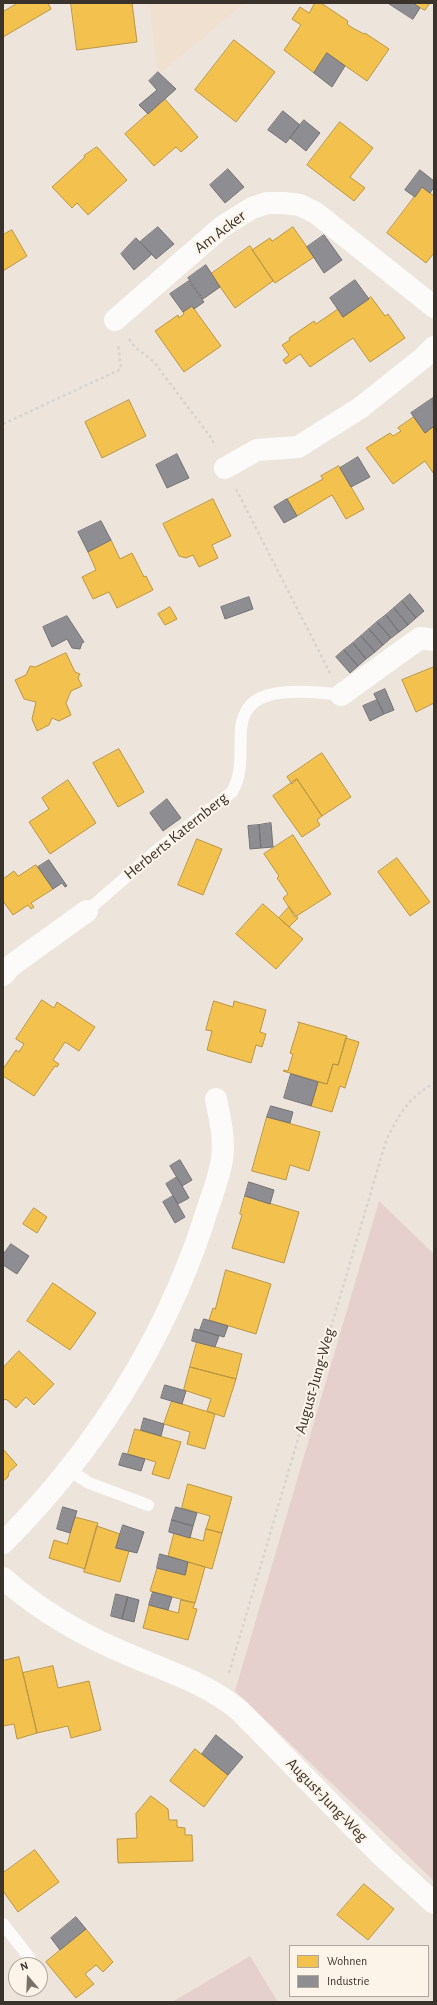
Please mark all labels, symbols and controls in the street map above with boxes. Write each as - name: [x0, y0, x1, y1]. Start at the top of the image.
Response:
- street label: Am Acker: [191, 207, 249, 257]
- street label: Herberts Katernberg: [120, 788, 232, 884]
- street label: August-Jung-Weg: [291, 1326, 339, 1436]
- street label: August-Jung-Weg: [282, 1754, 372, 1846]
- legend: [289, 1945, 429, 1997]
- text: Wohnen: [327, 1955, 367, 1967]
- north arrow: [8, 1957, 48, 1997]
- text: N: [19, 1960, 30, 1973]
- text: Industrie: [327, 1975, 369, 1987]

